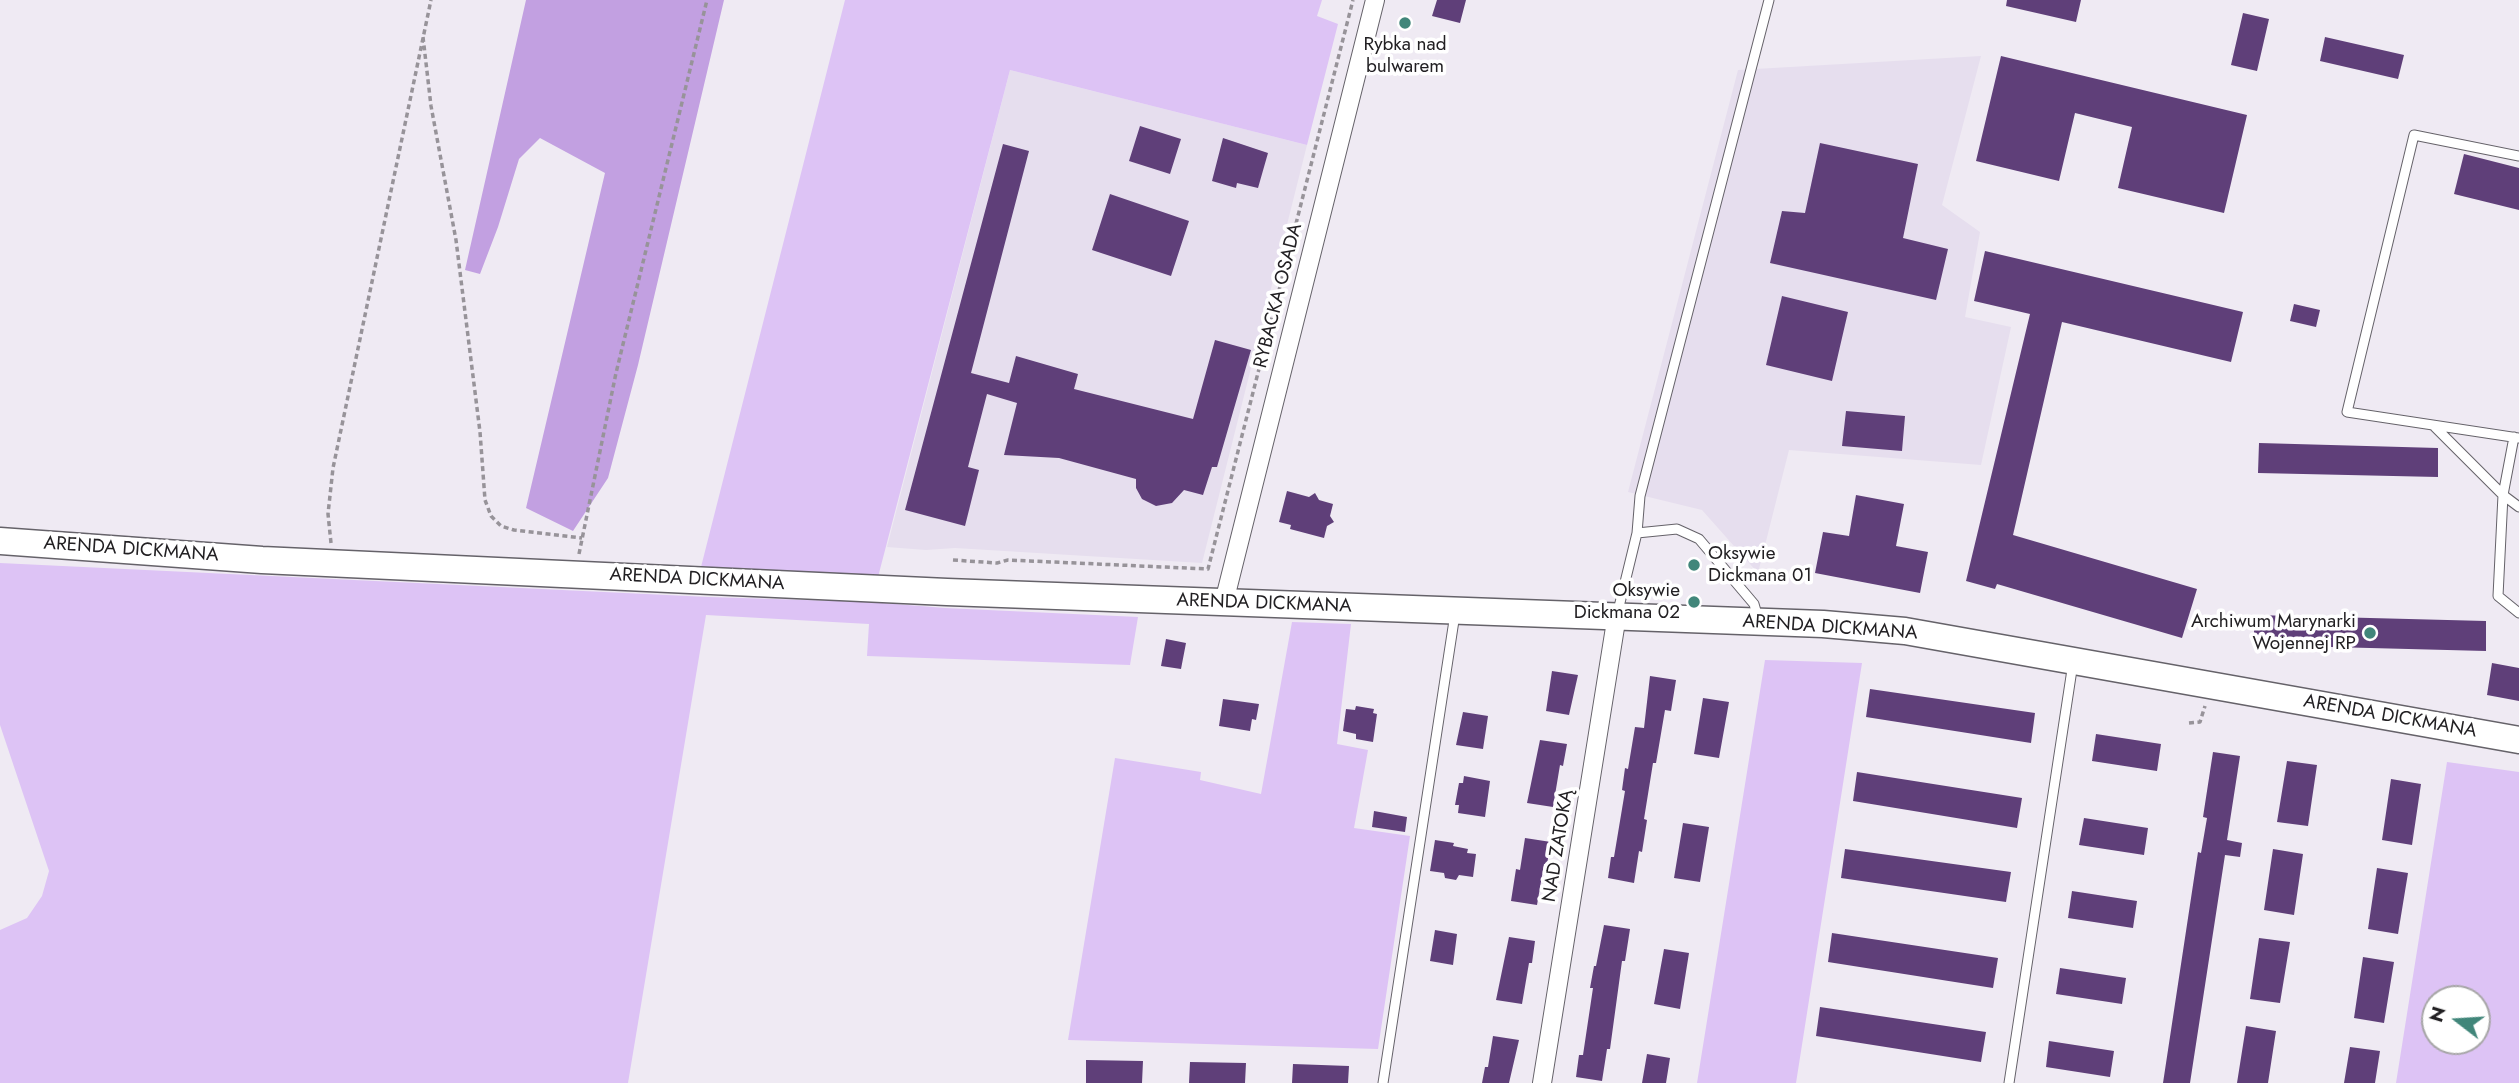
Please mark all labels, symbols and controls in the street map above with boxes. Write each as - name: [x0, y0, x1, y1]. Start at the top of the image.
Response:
- marker: Rybka nad bulwarem: [1397, 15, 1413, 31]
- place label: Rybka nad bulwarem: [1364, 34, 1446, 78]
- street label: RYBACKA OSADA: [1250, 221, 1308, 371]
- street label: ARENDA DICKMANA: [43, 533, 219, 567]
- place label: Oksywie Dickmana 01: [1708, 543, 1812, 587]
- marker: Oksywie Dickmana 01: [1686, 557, 1702, 573]
- street label: ARENDA DICKMANA: [609, 564, 785, 596]
- place label: Oksywie Dickmana 02: [1574, 580, 1680, 624]
- street label: ARENDA DICKMANA: [1176, 590, 1352, 618]
- marker: Oksywie Dickmana 02: [1686, 594, 1702, 610]
- street label: ARENDA DICKMANA: [1742, 611, 1918, 645]
- place label: Archiwum Marynarki Wojennej RP: [2191, 611, 2356, 655]
- marker: Archiwum Marynarki Wojennej RP: [2362, 625, 2378, 641]
- street label: ARENDA DICKMANA: [2302, 691, 2478, 743]
- street label: NAD ZATOKĄ: [1539, 788, 1579, 904]
- north arrow: [2421, 985, 2491, 1055]
- text: N: [2422, 1003, 2452, 1025]

